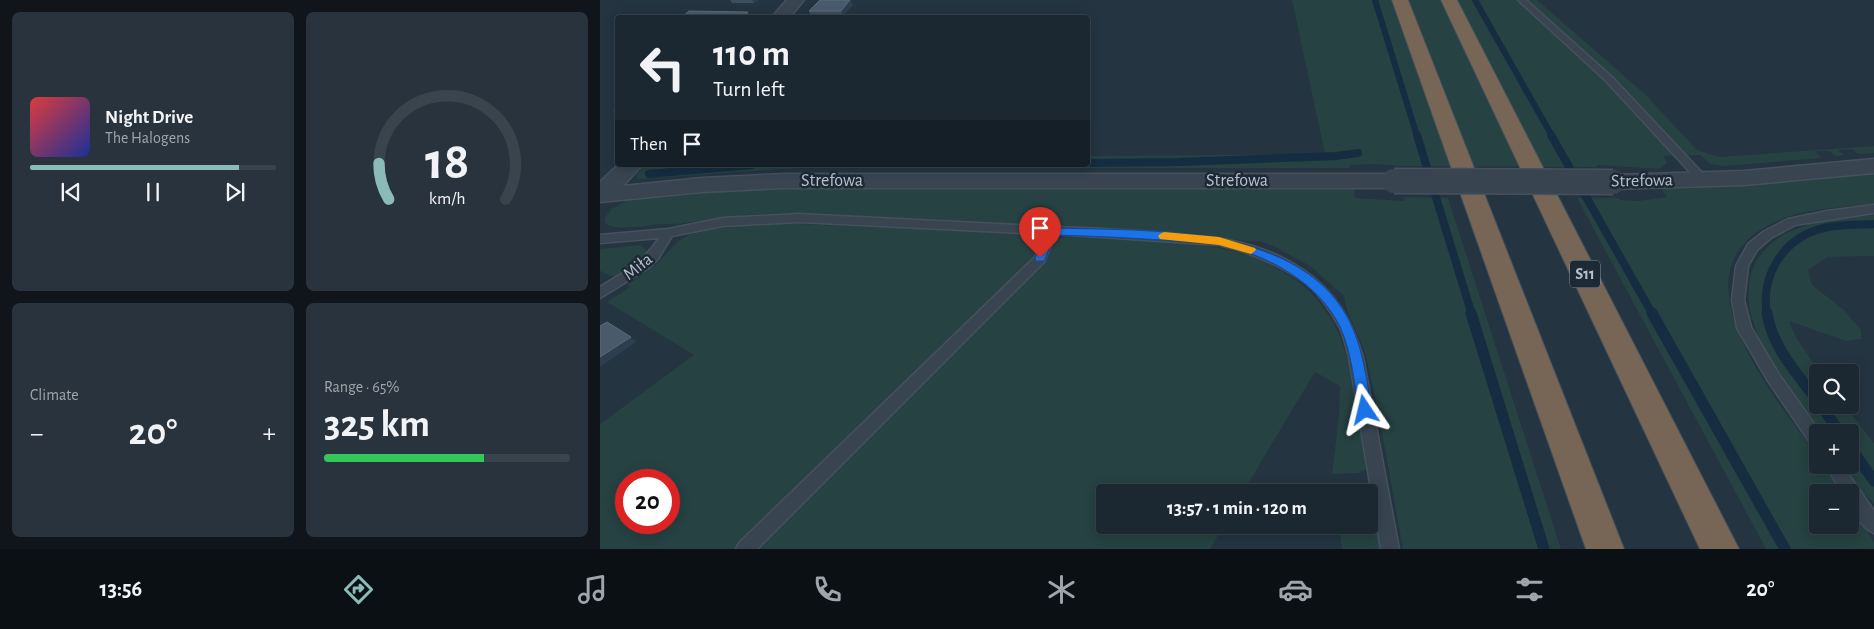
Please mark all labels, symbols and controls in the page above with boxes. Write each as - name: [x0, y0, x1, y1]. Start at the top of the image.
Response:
- icon: left: [630, 35, 695, 100]
- text: 110 m: [713, 37, 790, 72]
- text: Turn left: [713, 78, 785, 100]
- text: Night Drive: [105, 108, 193, 127]
- text: The Halogens: [105, 130, 190, 146]
- icon: arrive: [678, 130, 706, 158]
- text: Then: [630, 135, 668, 154]
- text: 18: [425, 136, 469, 188]
- street label: Strefowa: [1611, 171, 1673, 191]
- street label: Strefowa: [801, 172, 863, 190]
- street label: Strefowa: [1206, 172, 1268, 190]
- icon: previous: [57, 178, 85, 206]
- icon: pause: [139, 178, 167, 206]
- icon: next: [221, 178, 249, 206]
- text: km/h: [429, 190, 465, 208]
- pin: [1019, 207, 1061, 258]
- icon: arrive: [1026, 214, 1054, 242]
- street label: Miła: [620, 250, 656, 284]
- road number: S11: [1570, 260, 1600, 288]
- map controls: [1809, 364, 1859, 534]
- button: search: [1809, 364, 1859, 414]
- text: Range · 65%: [324, 379, 400, 395]
- position arrow: [1338, 383, 1390, 435]
- text: Climate: [30, 387, 79, 403]
- text: 325 km: [324, 406, 430, 444]
- text: 20°: [129, 414, 177, 452]
- text: −: [30, 420, 43, 448]
- text: +: [263, 420, 276, 448]
- button: +: [1809, 424, 1859, 474]
- speed limit sign: 20: [615, 469, 680, 534]
- button: −: [1809, 484, 1859, 534]
- text: 13:57 · 1 min · 120 m: [1167, 499, 1307, 518]
- icon: directions: [341, 572, 376, 607]
- icon: music: [575, 572, 610, 607]
- icon: phone: [810, 572, 845, 607]
- icon: climate: [1044, 572, 1079, 607]
- icon: car: [1278, 572, 1313, 607]
- icon: filters: [1512, 572, 1547, 607]
- text: 13:56: [100, 578, 142, 600]
- text: 20°: [1746, 578, 1774, 600]

